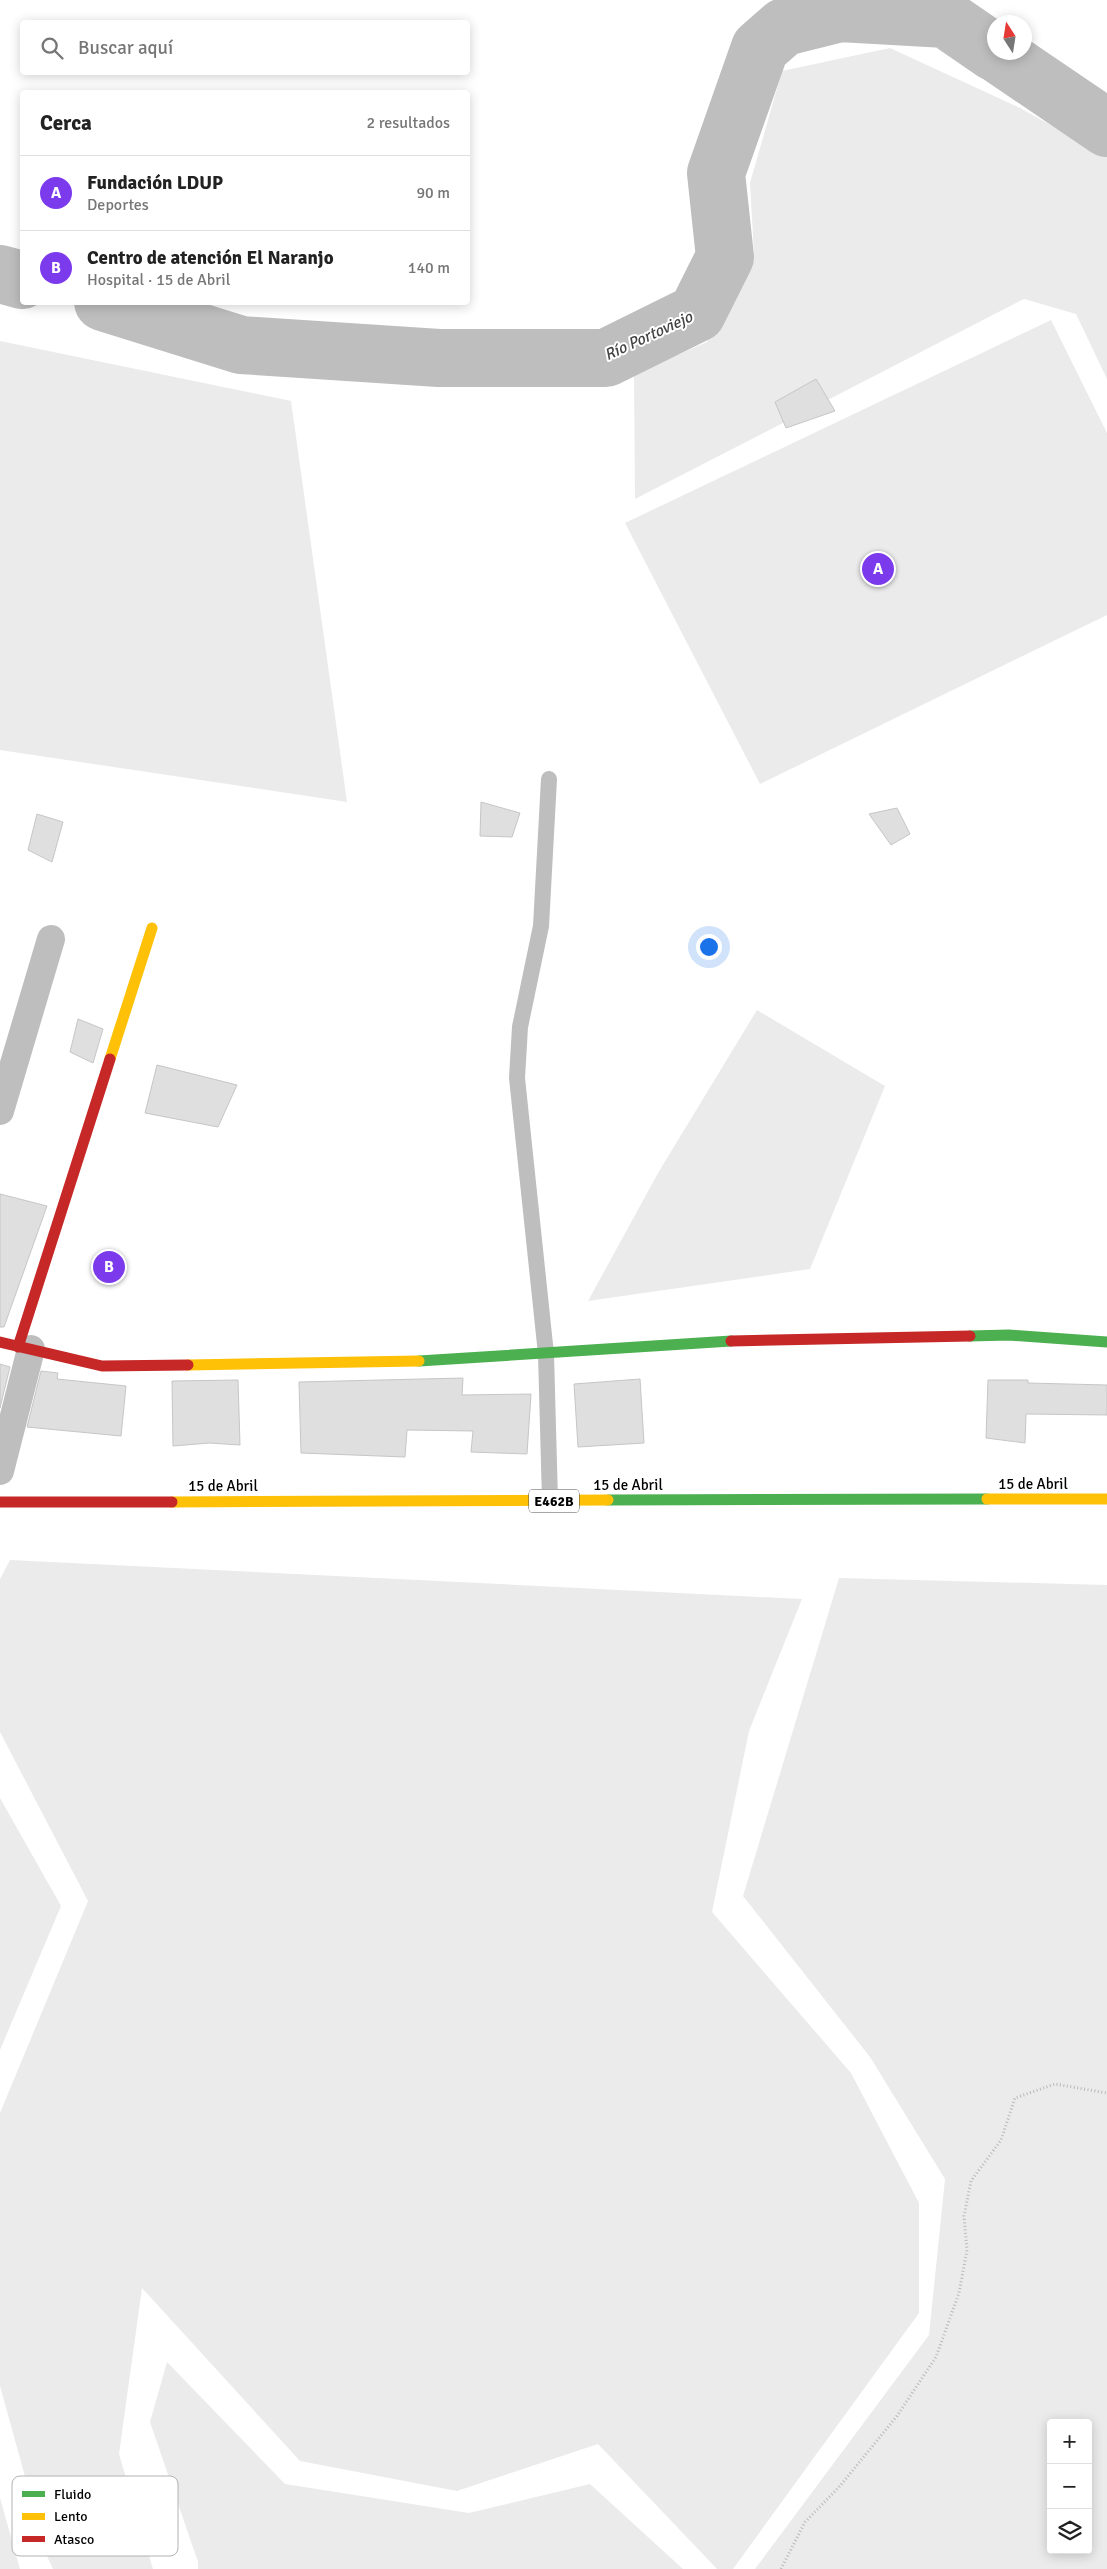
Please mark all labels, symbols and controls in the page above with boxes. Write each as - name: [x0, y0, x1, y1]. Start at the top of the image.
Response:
- north arrow: [987, 15, 1032, 60]
- search box: [20, 20, 470, 75]
- icon: search: [38, 34, 66, 62]
- text: Buscar aquí: [78, 36, 173, 60]
- text: Cerca: [40, 110, 92, 136]
- text: 2 resultados: [367, 113, 450, 133]
- text: Fundación LDUP: [87, 171, 223, 195]
- text: A: [51, 183, 61, 203]
- text: 90 m: [416, 183, 450, 203]
- text: Deportes: [87, 195, 149, 215]
- text: Centro de atención El Naranjo: [87, 246, 334, 270]
- text: B: [51, 258, 61, 278]
- text: 140 m: [408, 258, 450, 278]
- text: Hospital · 15 de Abril: [87, 270, 230, 290]
- water label: Río Portoviejo: [601, 307, 696, 365]
- pin: A: [862, 550, 894, 588]
- your location: [696, 934, 722, 960]
- pin: B: [93, 1248, 125, 1286]
- street label: 15 de Abril: [998, 1475, 1068, 1493]
- street label: 15 de Abril: [593, 1476, 663, 1494]
- street label: 15 de Abril: [188, 1477, 258, 1495]
- road number: E462B: [529, 1490, 579, 1512]
- map controls: [1047, 2419, 1092, 2554]
- button: +: [1047, 2419, 1092, 2464]
- button: −: [1047, 2464, 1092, 2509]
- legend: [12, 2476, 178, 2556]
- text: Fluido: [54, 2486, 91, 2503]
- text: Lento: [54, 2508, 88, 2525]
- button: layers: [1047, 2509, 1092, 2554]
- text: Atasco: [54, 2531, 94, 2548]

